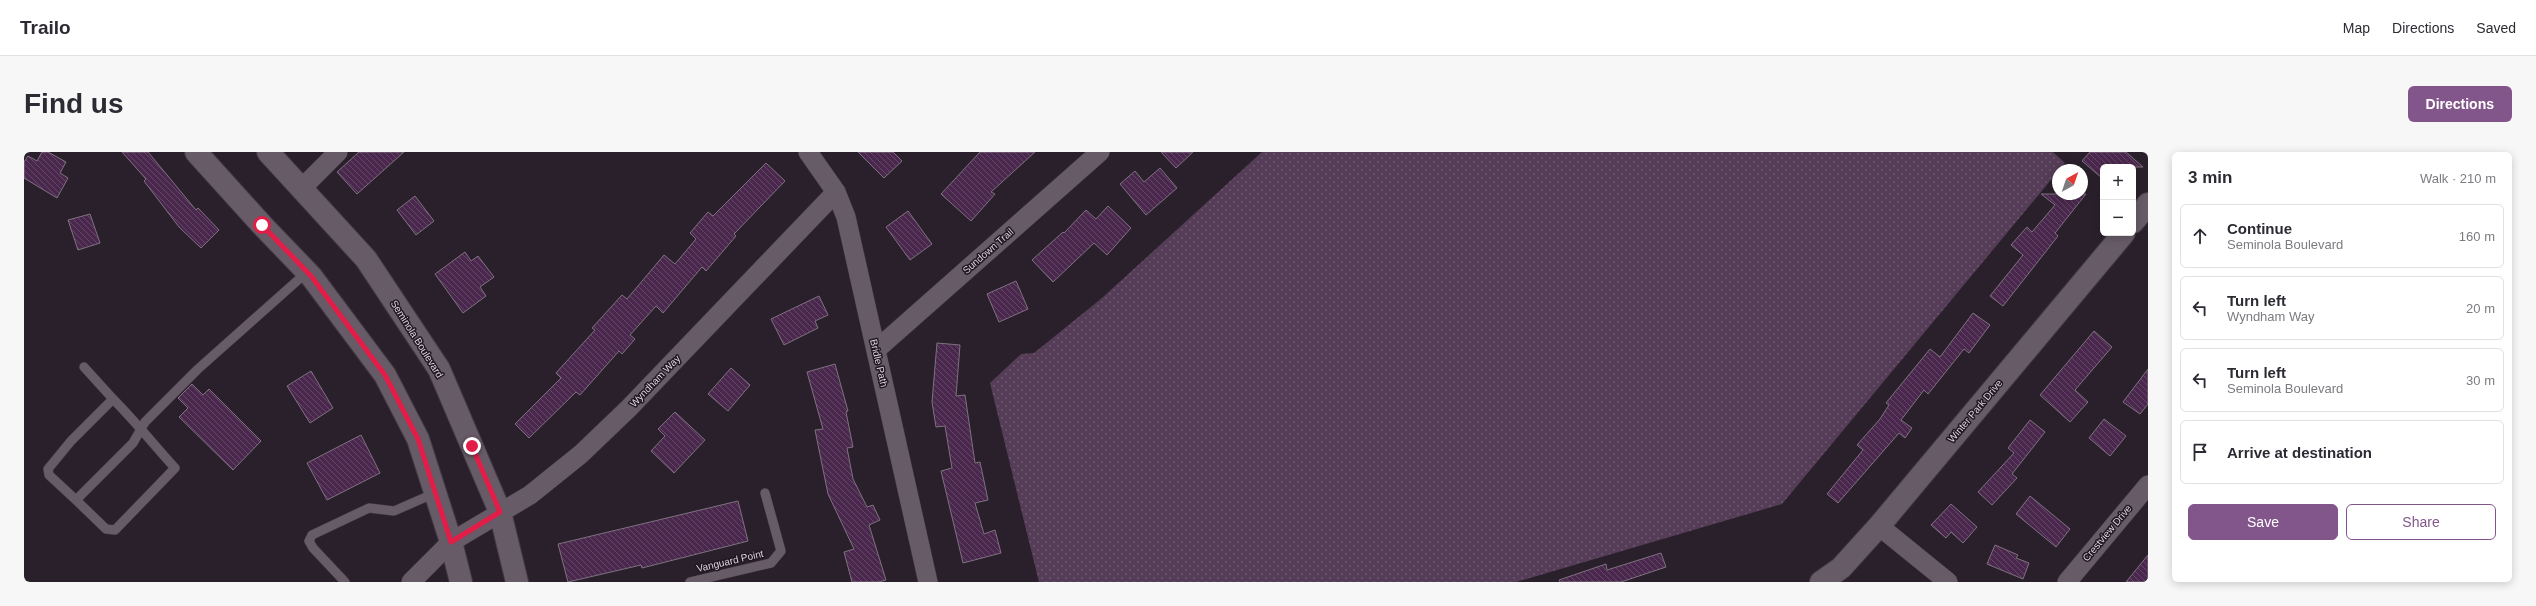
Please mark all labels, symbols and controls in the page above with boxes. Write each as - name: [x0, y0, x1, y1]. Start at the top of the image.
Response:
- text: Trailo: [20, 17, 71, 38]
- text: Map: [2343, 20, 2370, 36]
- text: Directions: [2392, 20, 2454, 36]
- text: Saved: [2476, 20, 2516, 36]
- button: Directions: [2408, 86, 2512, 122]
- text: Find us: [24, 88, 124, 119]
- north arrow: [2052, 164, 2088, 200]
- map controls: [2100, 164, 2136, 236]
- button: +: [2100, 164, 2136, 200]
- text: 3 min: [2188, 168, 2232, 187]
- text: Walk · 210 m: [2420, 171, 2496, 186]
- button: −: [2100, 200, 2136, 236]
- route start: [253, 216, 271, 234]
- text: Continue: [2227, 220, 2292, 237]
- icon: ahead: [2189, 225, 2211, 247]
- street label: Sundown Trail: [960, 226, 1016, 276]
- text: 160 m: [2459, 229, 2495, 244]
- text: Seminola Boulevard: [2227, 237, 2343, 252]
- text: Turn left: [2227, 292, 2286, 309]
- icon: left: [2189, 297, 2211, 319]
- street label: Seminola Boulevard: [389, 298, 445, 380]
- text: 20 m: [2466, 301, 2495, 316]
- text: Wyndham Way: [2227, 309, 2315, 324]
- street label: Bridle Path: [868, 338, 890, 388]
- street label: Wyndham Way: [628, 353, 682, 409]
- text: Turn left: [2227, 364, 2286, 381]
- icon: left: [2189, 369, 2211, 391]
- text: 30 m: [2466, 373, 2495, 388]
- street label: Winter Park Drive: [1946, 377, 2005, 445]
- text: Seminola Boulevard: [2227, 381, 2343, 396]
- route end: [463, 437, 481, 455]
- icon: arrive: [2189, 441, 2211, 463]
- text: Arrive at destination: [2227, 444, 2372, 461]
- street label: Crestview Drive: [2080, 502, 2134, 563]
- button: Save: [2188, 504, 2338, 540]
- button: Share: [2346, 504, 2496, 540]
- street label: Vanguard Point: [696, 548, 765, 574]

